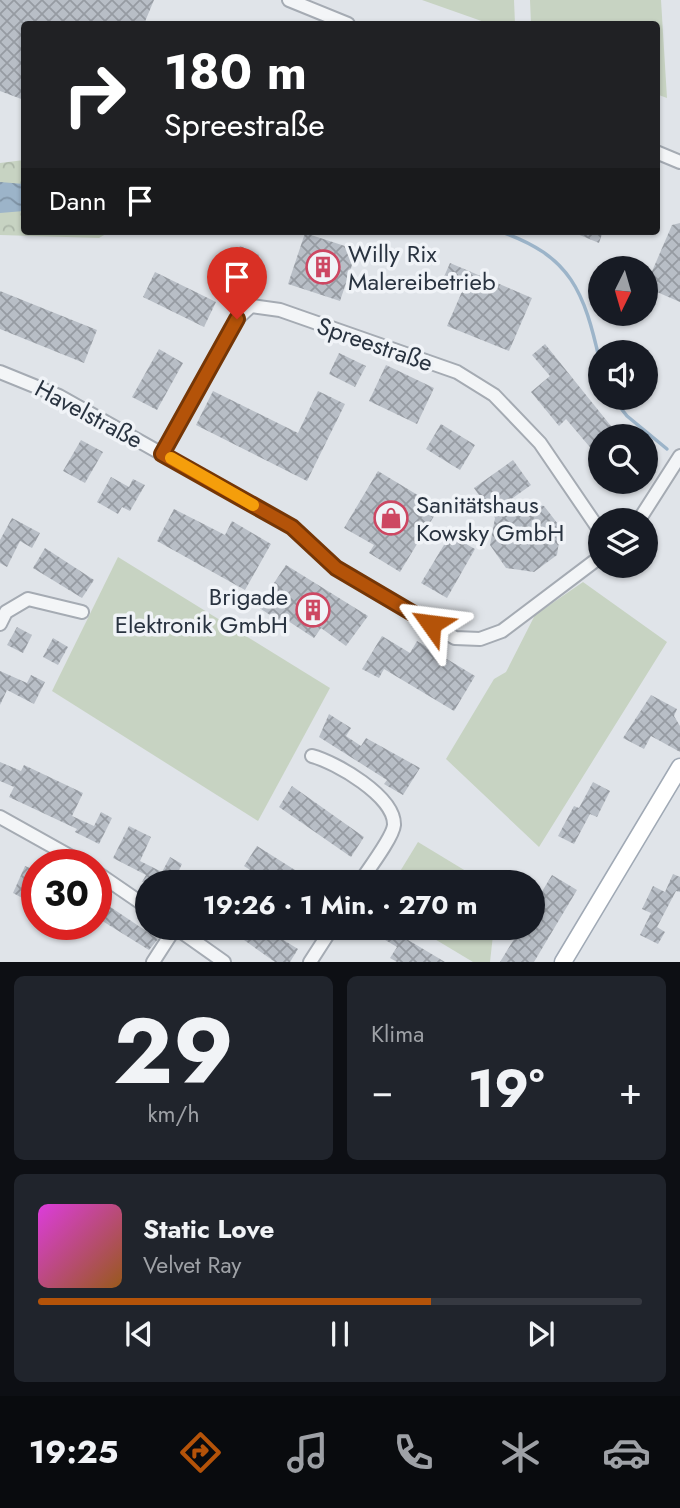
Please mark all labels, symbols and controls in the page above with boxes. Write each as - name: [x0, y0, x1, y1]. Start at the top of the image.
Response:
- text: 180 m: [164, 37, 307, 107]
- icon: right: [49, 49, 140, 140]
- text: Spreestraße: [164, 102, 325, 148]
- text: Dann: [49, 182, 107, 220]
- icon: arrive: [121, 182, 159, 220]
- place label: Willy Rix Malereibetrieb: [348, 236, 496, 299]
- pin: [207, 247, 267, 319]
- building icon: Willy Rix Malereibetrieb: [304, 248, 342, 286]
- north arrow: [588, 256, 658, 326]
- map controls: [588, 256, 658, 578]
- icon: arrive: [218, 258, 256, 296]
- street label: Spreestraße: [312, 308, 438, 380]
- button: sound: [588, 340, 658, 410]
- street label: Havelstraße: [29, 371, 149, 457]
- button: search: [588, 424, 658, 494]
- place label: Sanitätshaus Kowsky GmbH: [416, 487, 564, 550]
- shop icon: Sanitätshaus Kowsky GmbH: [372, 499, 410, 537]
- button: layers: [588, 508, 658, 578]
- place label: Brigade Elektronik GmbH: [115, 579, 288, 642]
- position arrow: [394, 587, 468, 661]
- building icon: Brigade Elektronik GmbH: [294, 591, 332, 629]
- speed limit sign: 30: [21, 849, 112, 940]
- text: 19:26 · 1 Min. · 270 m: [202, 886, 478, 924]
- text: 29: [113, 986, 234, 1117]
- text: Klima: [371, 1017, 424, 1051]
- text: 19°: [468, 1051, 544, 1127]
- text: −: [371, 1063, 393, 1118]
- text: +: [619, 1063, 642, 1118]
- text: km/h: [148, 1097, 199, 1131]
- text: Static Love: [143, 1210, 275, 1248]
- text: Velvet Ray: [143, 1248, 241, 1282]
- icon: previous: [120, 1315, 158, 1353]
- icon: pause: [321, 1315, 359, 1353]
- icon: next: [522, 1315, 560, 1353]
- icon: directions: [176, 1428, 225, 1477]
- icon: music: [283, 1428, 332, 1477]
- icon: phone: [389, 1428, 438, 1477]
- icon: climate: [496, 1428, 545, 1477]
- icon: car: [602, 1428, 651, 1477]
- text: 19:25: [29, 1429, 118, 1475]

